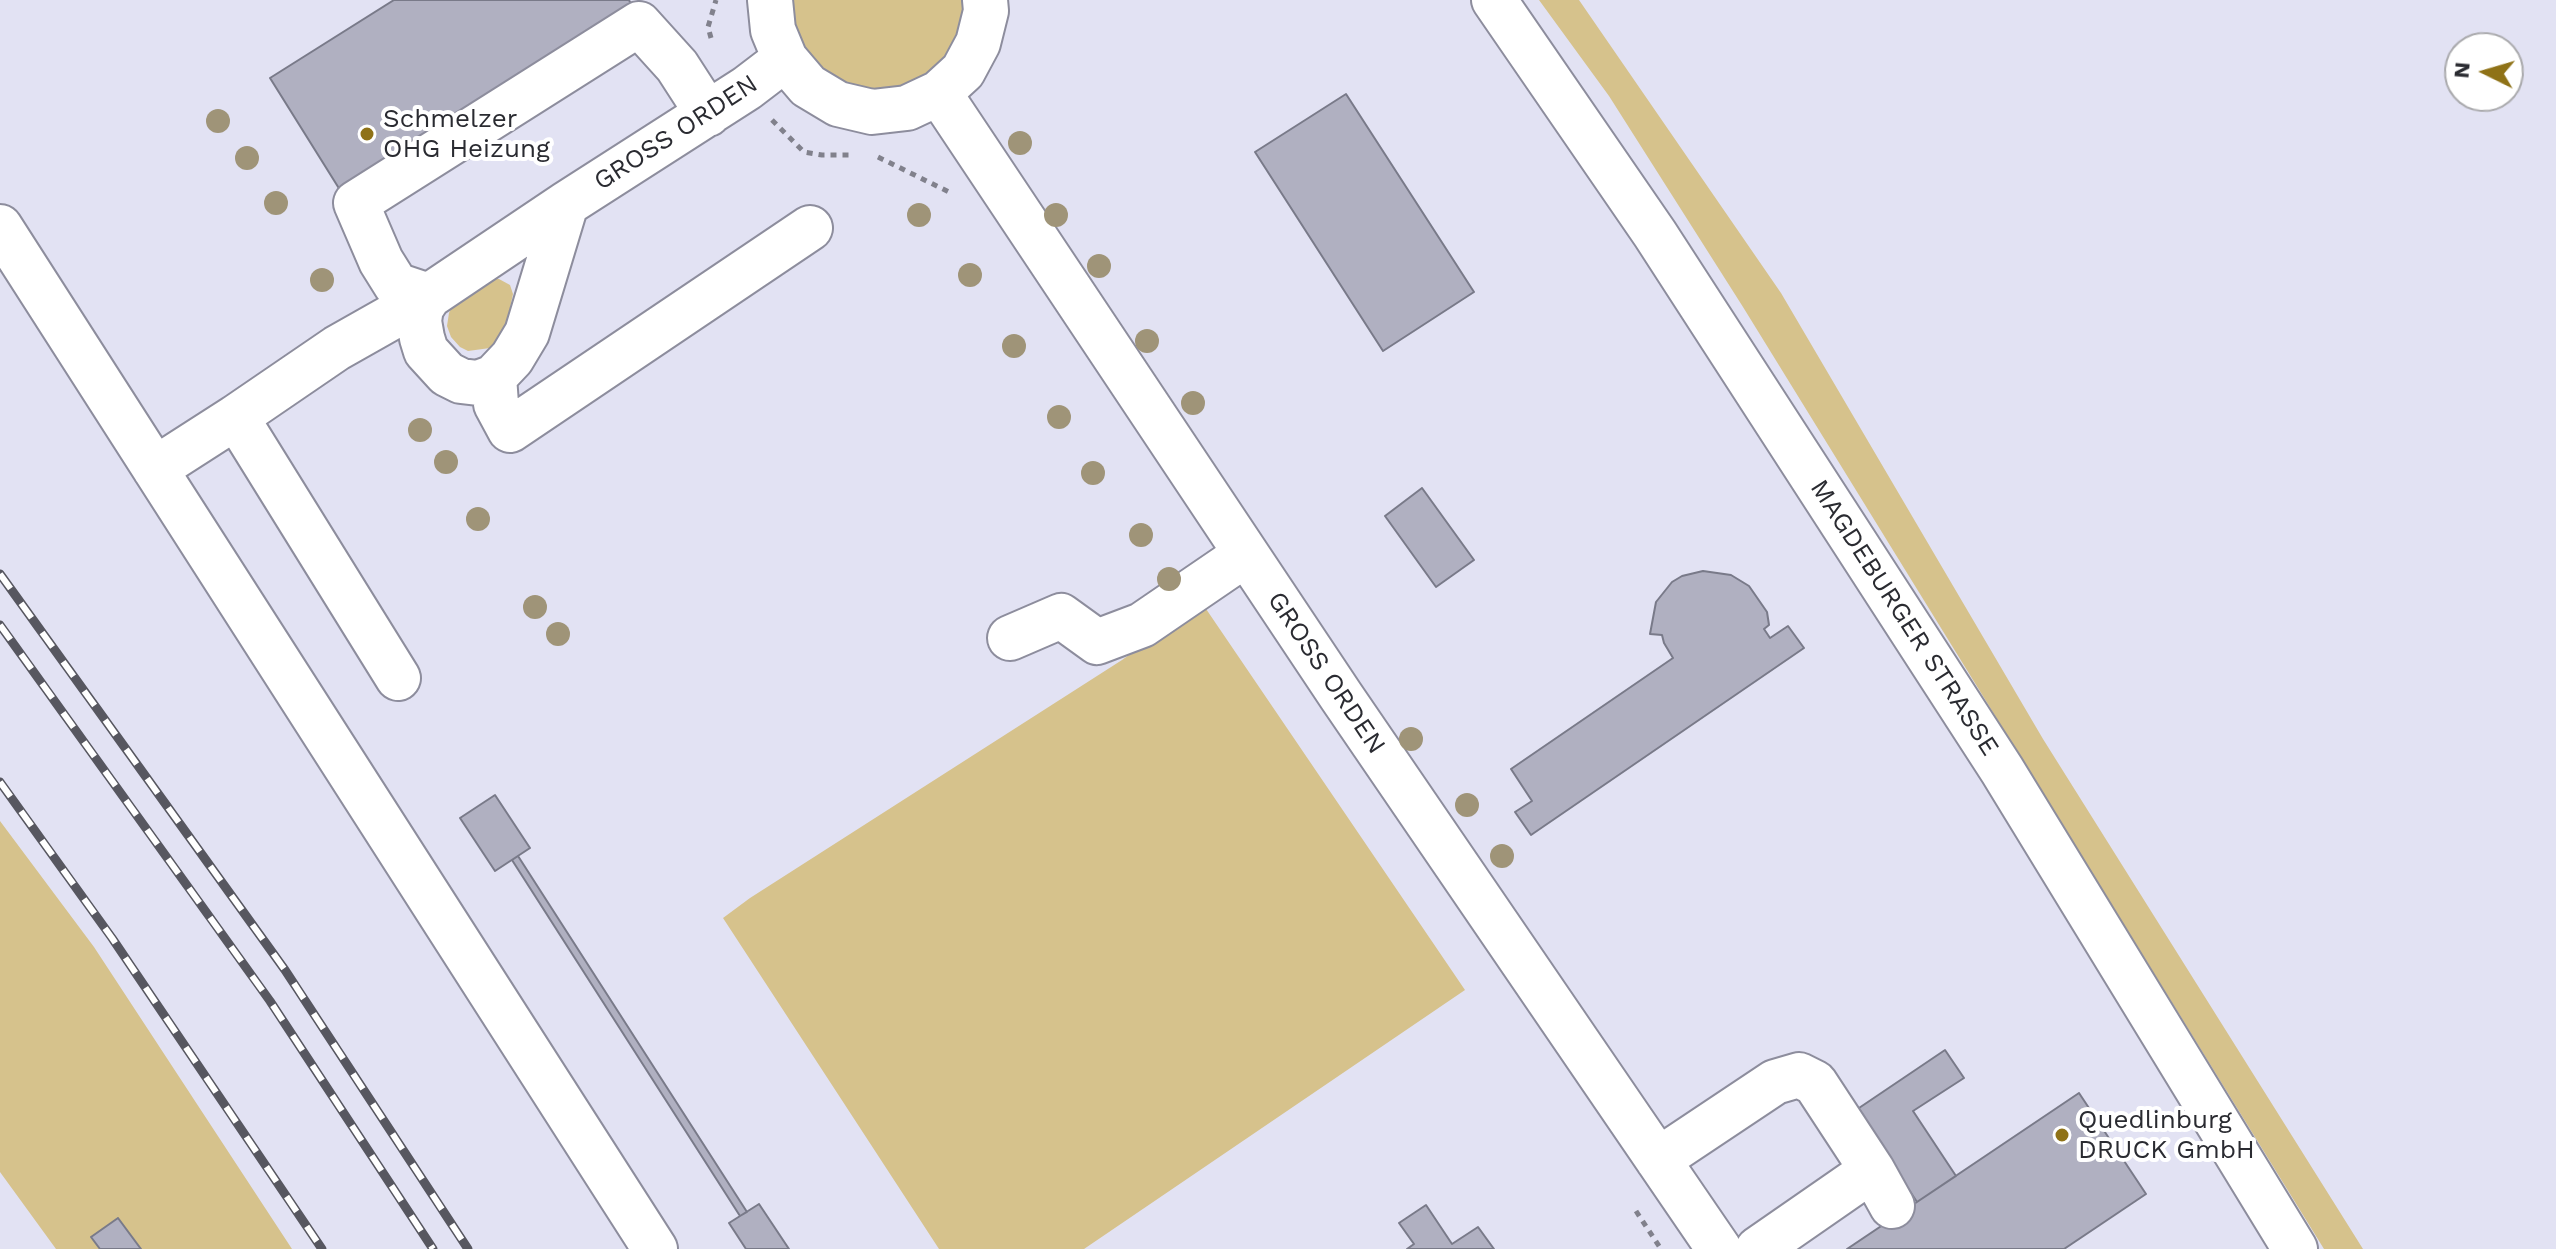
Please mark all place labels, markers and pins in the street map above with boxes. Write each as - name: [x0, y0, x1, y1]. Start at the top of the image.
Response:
- place label: Schmelzer OHG Heizung: [383, 103, 550, 164]
- marker: Schmelzer OHG Heizung: [358, 125, 376, 143]
- place label: Quedlinburg DRUCK GmbH: [2078, 1104, 2255, 1166]
- marker: Quedlinburg DRUCK GmbH: [2053, 1126, 2071, 1144]

